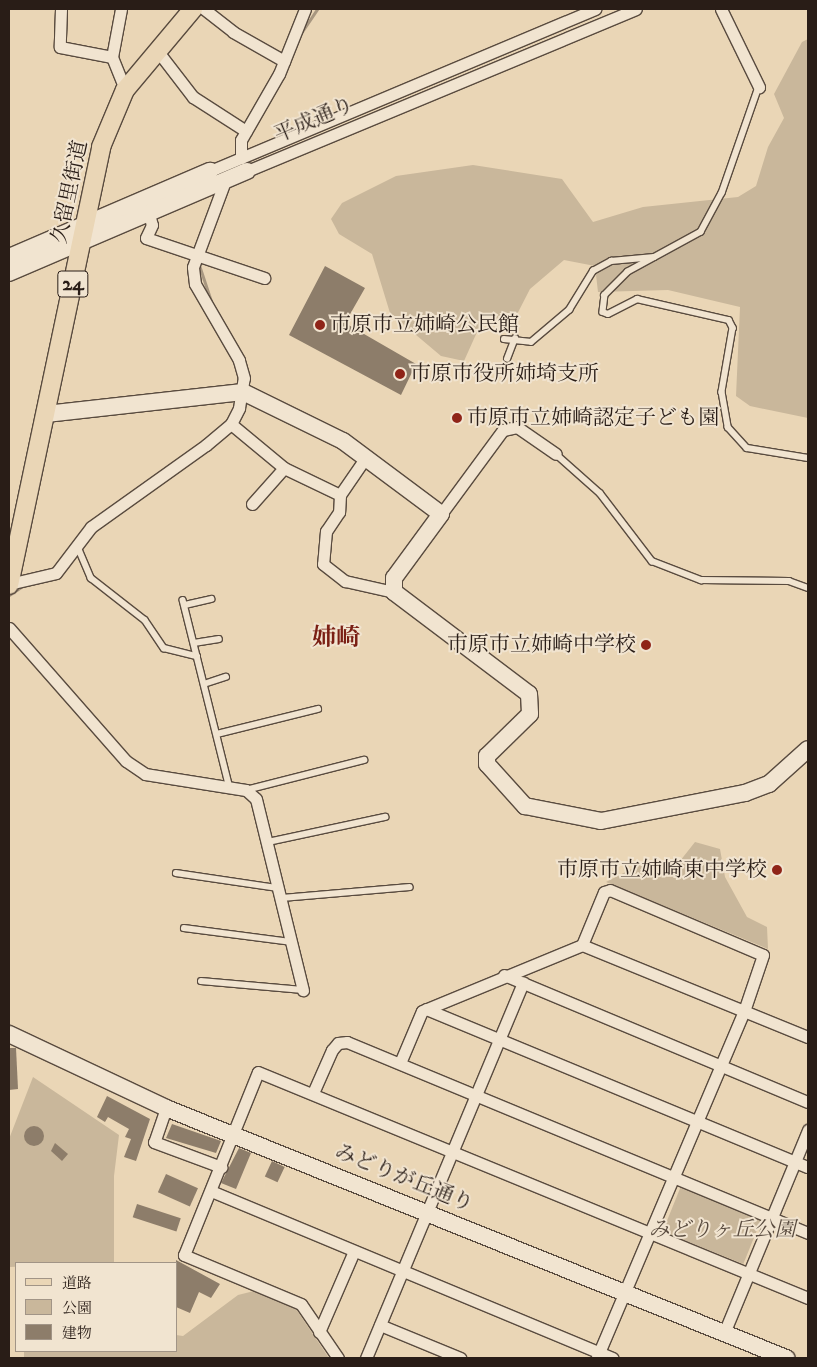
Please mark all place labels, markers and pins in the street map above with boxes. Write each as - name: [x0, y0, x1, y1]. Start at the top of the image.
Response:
- place label: 市原市立姉崎公民館: [330, 312, 519, 338]
- marker: 市原市立姉崎公民館: [314, 319, 326, 331]
- place label: 市原市役所姉埼支所: [410, 361, 599, 387]
- marker: 市原市役所姉埼支所: [394, 368, 406, 380]
- place label: 市原市立姉崎認定子ども園: [467, 405, 719, 431]
- marker: 市原市立姉崎認定子ども園: [451, 412, 463, 424]
- place label: 市原市立姉崎中学校: [447, 632, 636, 658]
- marker: 市原市立姉崎中学校: [640, 639, 652, 651]
- place label: 市原市立姉崎東中学校: [557, 857, 767, 883]
- marker: 市原市立姉崎東中学校: [771, 864, 783, 876]

